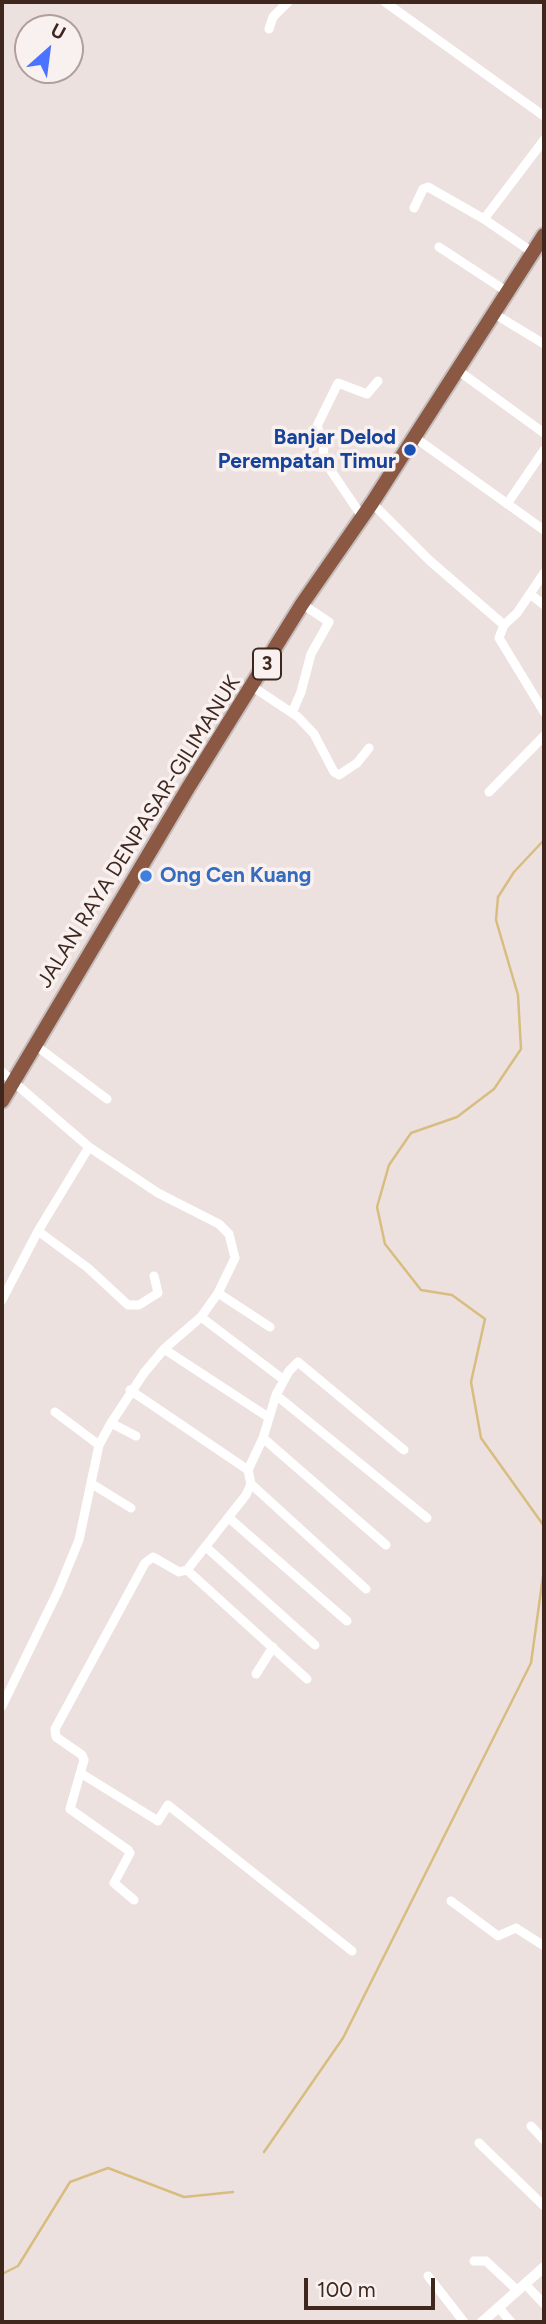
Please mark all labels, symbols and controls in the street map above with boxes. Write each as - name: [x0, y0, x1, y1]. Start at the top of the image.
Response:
- north arrow: [14, 14, 84, 84]
- text: U: [47, 18, 69, 45]
- place label: Banjar Delod Perempatan Timur: [218, 425, 396, 475]
- marker: Banjar Delod Perempatan Timur: [402, 442, 418, 458]
- road number: 3: [253, 649, 281, 680]
- street label: JALAN RAYA DENPASAR-GILIMANUK: [32, 671, 246, 993]
- place label: Ong Cen Kuang: [160, 863, 311, 889]
- marker: Ong Cen Kuang: [138, 868, 154, 884]
- scale bar: [308, 2264, 439, 2308]
- text: 100 m: [317, 2277, 376, 2302]

